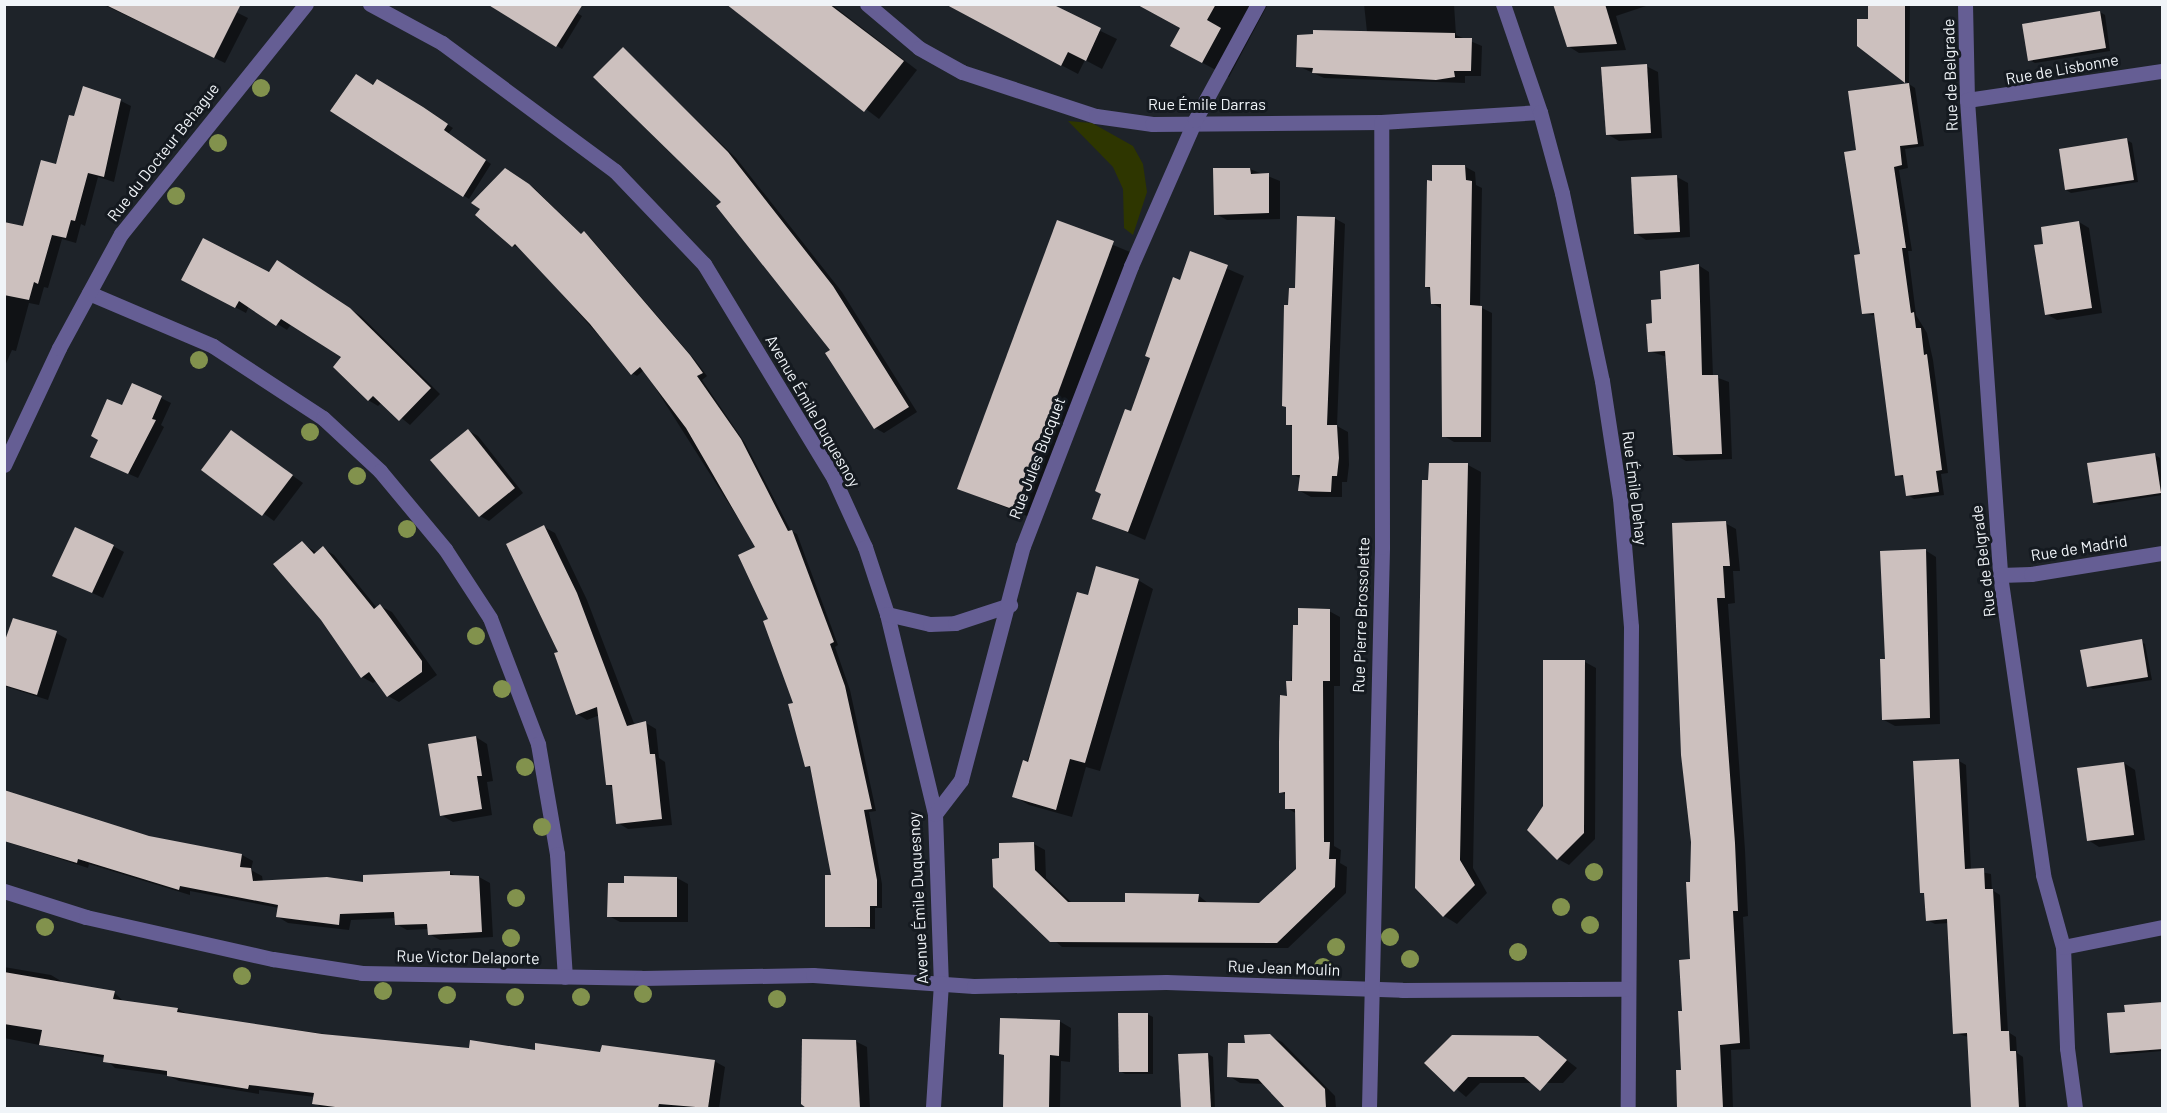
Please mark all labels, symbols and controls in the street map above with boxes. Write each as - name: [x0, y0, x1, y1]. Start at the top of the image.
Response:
- street label: Rue de Belgrade: [1938, 18, 1962, 132]
- street label: Rue de Lisbonne: [2004, 50, 2120, 88]
- street label: Rue du Docteur Behague: [103, 79, 223, 225]
- street label: Rue Émile Darras: [1148, 94, 1266, 114]
- street label: Avenue Émile Duquesnoy: [762, 332, 864, 490]
- street label: Rue Jules Bucquet: [1005, 394, 1069, 522]
- street label: Rue Émile Dehay: [1618, 430, 1652, 546]
- street label: Rue de Belgrade: [1967, 504, 1999, 618]
- street label: Rue de Madrid: [2029, 531, 2129, 565]
- street label: Rue Pierre Brossolette: [1349, 537, 1373, 693]
- street label: Avenue Émile Duquesnoy: [904, 811, 932, 985]
- street label: Rue Victor Delaporte: [396, 946, 540, 968]
- street label: Rue Jean Moulin: [1227, 956, 1341, 980]

